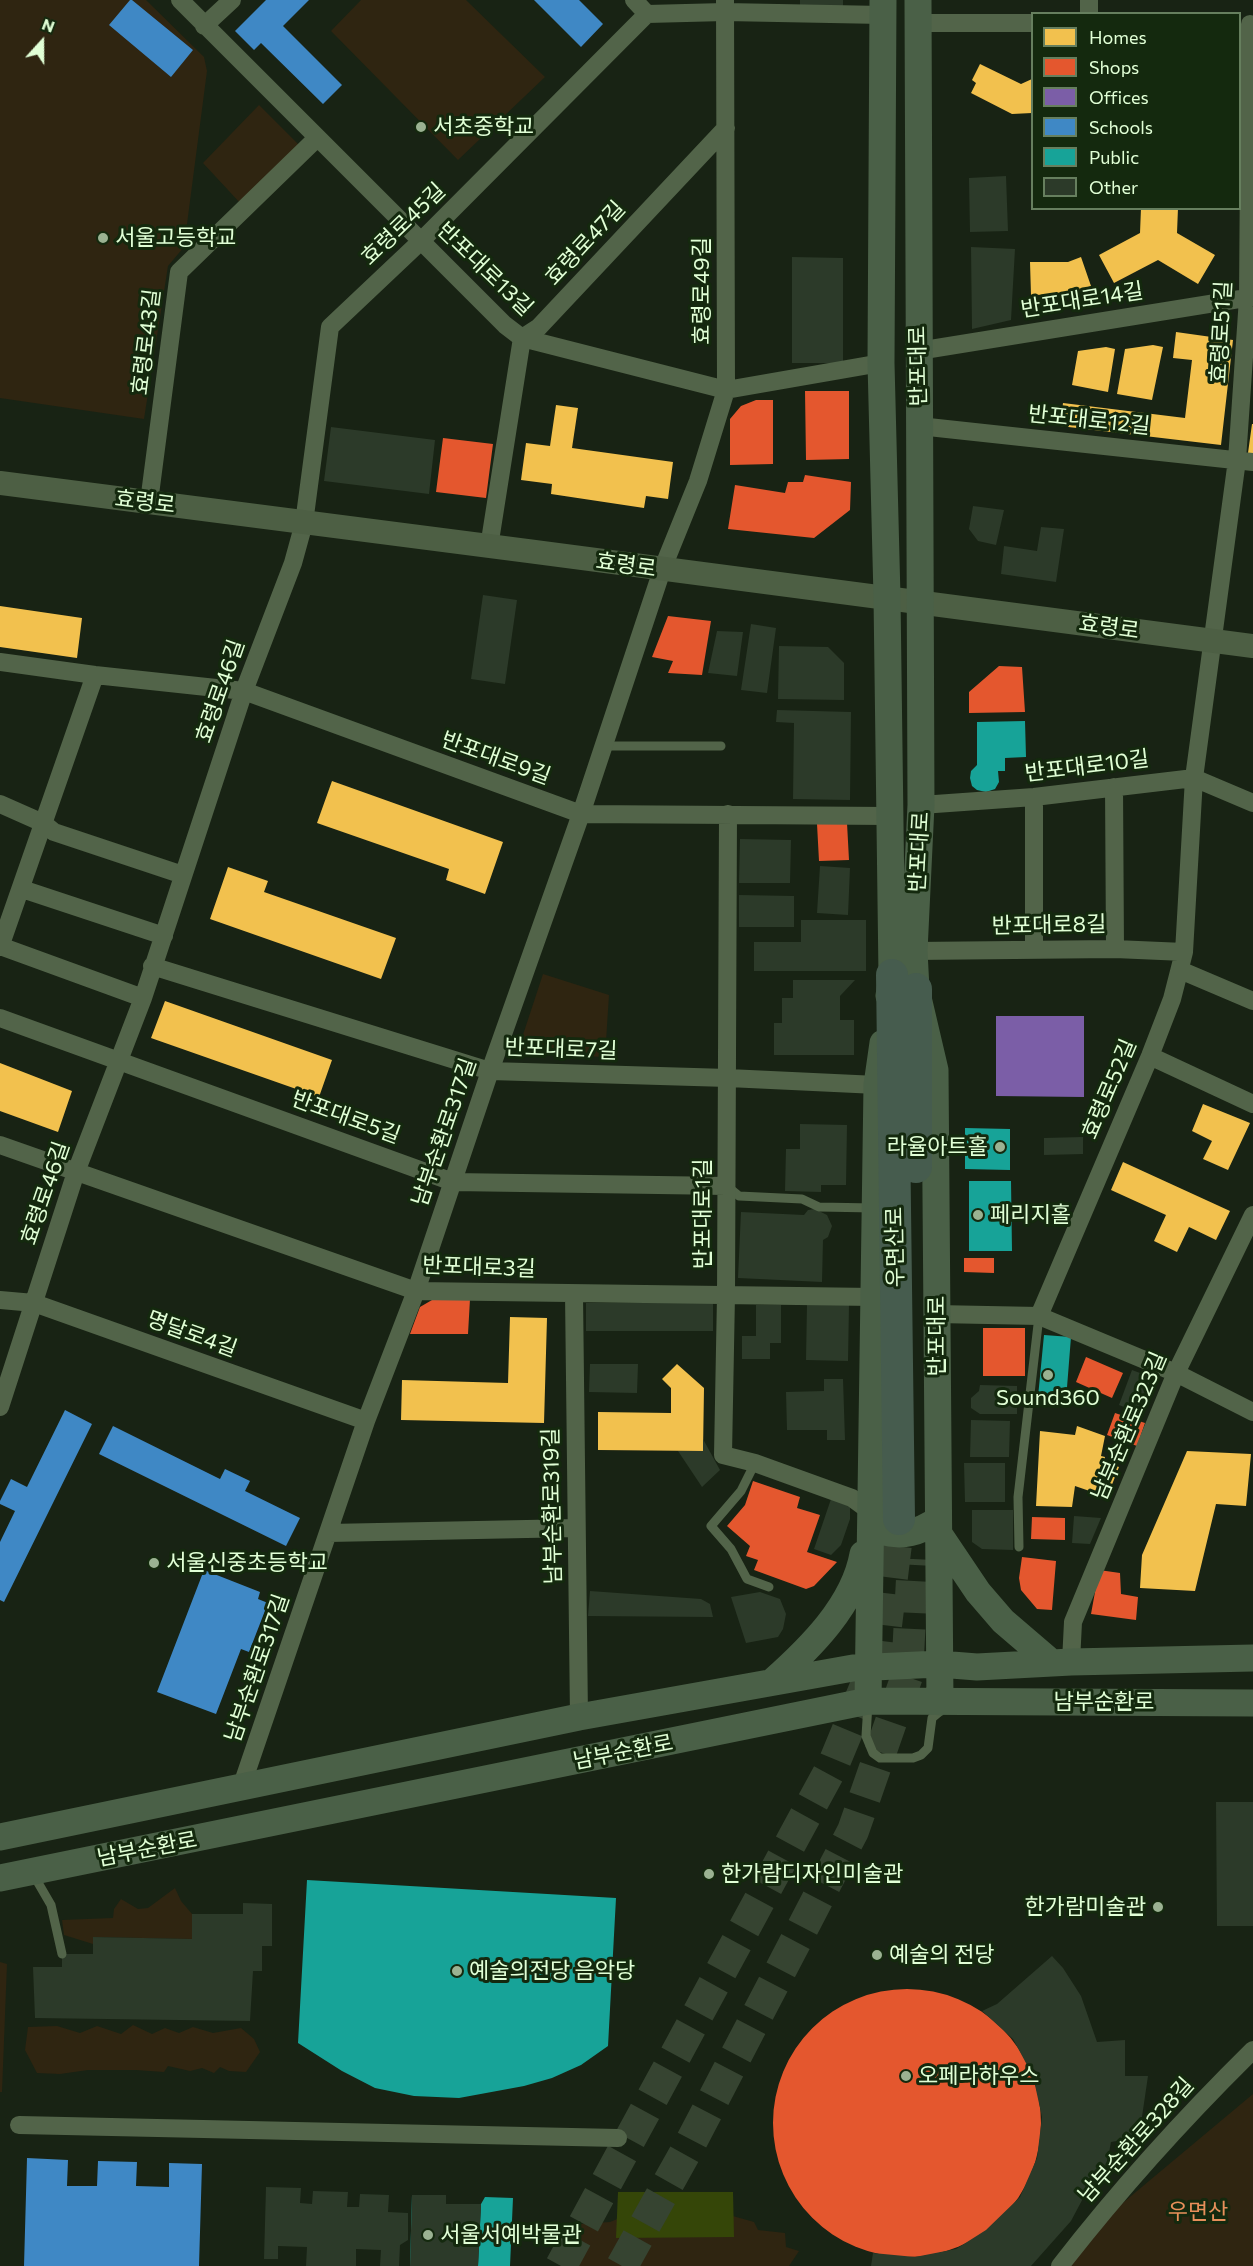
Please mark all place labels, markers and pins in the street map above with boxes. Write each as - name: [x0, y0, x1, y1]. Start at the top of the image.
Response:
- place label: 서초중학교: [433, 114, 534, 140]
- marker: 서초중학교: [414, 120, 428, 134]
- place label: 서울고등학교: [115, 225, 236, 251]
- marker: 서울고등학교: [96, 231, 110, 245]
- place label: 라율아트홀: [887, 1134, 988, 1160]
- marker: 라율아트홀: [993, 1140, 1007, 1154]
- place label: 페리지홀: [990, 1202, 1071, 1228]
- marker: 페리지홀: [971, 1208, 985, 1222]
- marker: Sound360: [1041, 1368, 1055, 1382]
- place label: Sound360: [996, 1385, 1100, 1411]
- place label: 서울신중초등학교: [166, 1550, 328, 1576]
- marker: 서울신중초등학교: [147, 1556, 161, 1570]
- place label: 한가람디자인미술관: [721, 1861, 903, 1887]
- marker: 한가람디자인미술관: [702, 1867, 716, 1881]
- place label: 한가람미술관: [1025, 1894, 1146, 1920]
- marker: 한가람미술관: [1151, 1900, 1165, 1914]
- place label: 예술의 전당: [889, 1942, 994, 1968]
- marker: 예술의 전당: [870, 1948, 884, 1962]
- place label: 예술의전당 음악당: [469, 1958, 635, 1984]
- marker: 예술의전당 음악당: [450, 1964, 464, 1978]
- place label: 오페라하우스: [918, 2063, 1039, 2089]
- marker: 오페라하우스: [899, 2069, 913, 2083]
- place label: 서울서예박물관: [440, 2222, 582, 2248]
- marker: 서울서예박물관: [421, 2228, 435, 2242]

